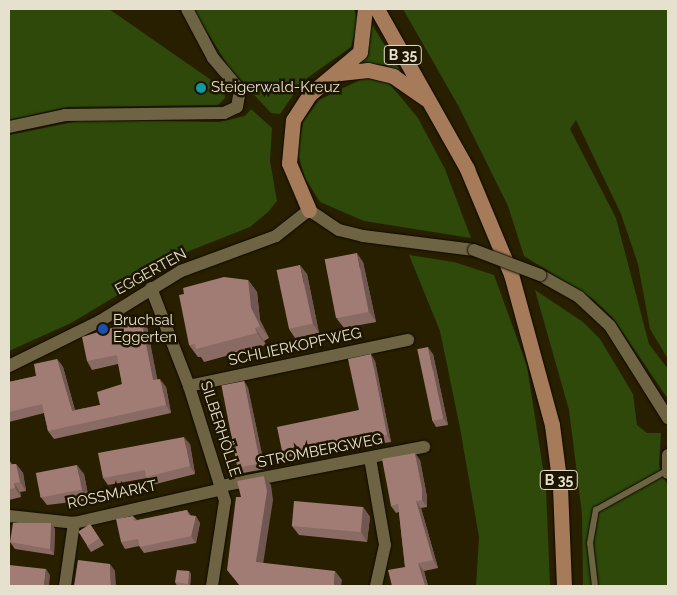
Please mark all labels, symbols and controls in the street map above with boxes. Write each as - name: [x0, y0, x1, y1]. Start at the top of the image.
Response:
- road number: B 35: [383, 44, 423, 66]
- place label: Steigerwald-Kreuz: [211, 79, 340, 97]
- marker: Steigerwald-Kreuz: [195, 82, 207, 94]
- street label: EGGERTEN: [112, 245, 190, 299]
- place label: Bruchsal Eggerten: [113, 311, 177, 346]
- marker: Bruchsal Eggerten: [97, 323, 109, 335]
- street label: SCHLIERKOPFWEG: [227, 324, 363, 370]
- street label: SILBERHÖLLE: [196, 379, 244, 479]
- street label: STROMBERGWEG: [256, 430, 384, 472]
- road number: B 35: [539, 468, 579, 492]
- street label: ROSSMARKT: [66, 477, 158, 513]

